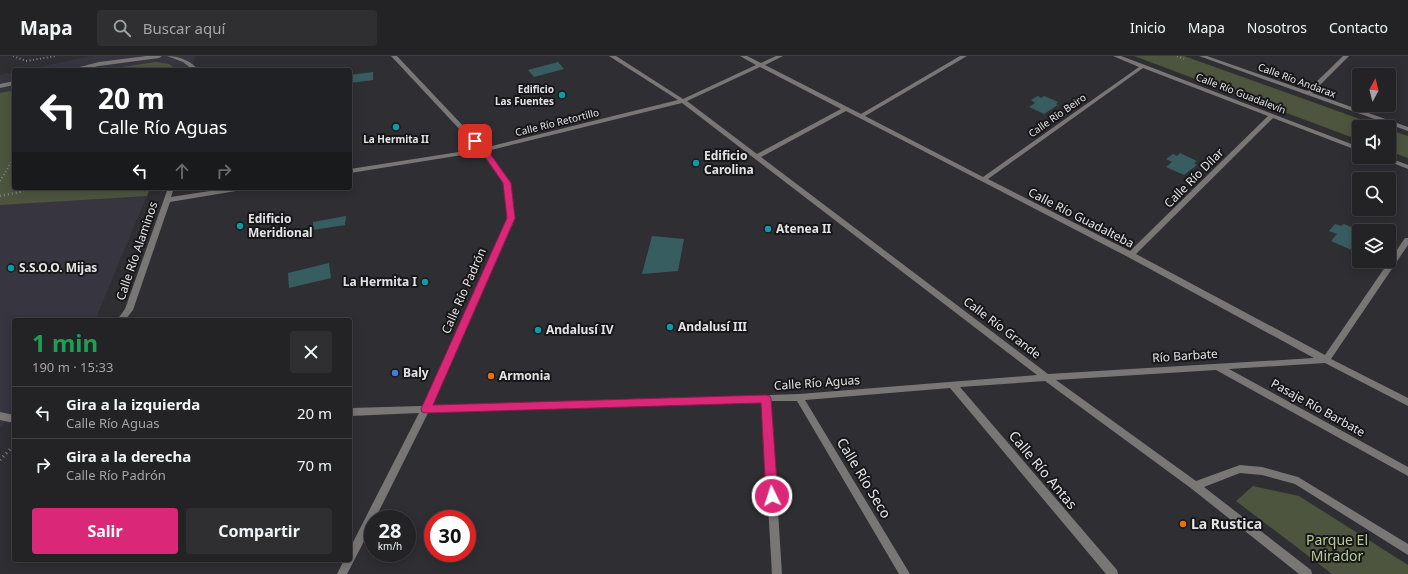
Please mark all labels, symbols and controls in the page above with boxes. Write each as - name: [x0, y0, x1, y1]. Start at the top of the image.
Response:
- search box: [97, 10, 377, 46]
- text: Mapa: [20, 15, 73, 41]
- icon: search: [111, 17, 133, 39]
- text: Buscar aquí: [143, 18, 225, 38]
- text: Inicio: [1130, 18, 1166, 37]
- text: Mapa: [1188, 18, 1225, 37]
- text: Nosotros: [1247, 18, 1307, 37]
- text: Contacto: [1329, 18, 1388, 37]
- street label: Calle Río Andarax: [1256, 59, 1339, 101]
- north arrow: [1352, 68, 1396, 112]
- map controls: [1352, 68, 1396, 268]
- street label: Calle Río Guadalevín: [1194, 69, 1288, 117]
- text: 20 m: [98, 79, 165, 117]
- place label: Edificio Las Fuentes: [495, 82, 554, 108]
- icon: left: [32, 84, 84, 136]
- marker: Edificio Las Fuentes: [557, 90, 567, 100]
- street label: Calle Río Beiro: [1025, 90, 1089, 140]
- street label: Calle Río Retortillo: [514, 105, 600, 139]
- text: Calle Río Aguas: [98, 115, 227, 139]
- button: sound: [1352, 120, 1396, 164]
- marker: La Hermita II: [391, 122, 401, 132]
- pin: [458, 124, 492, 158]
- icon: arrive: [464, 130, 486, 152]
- place label: La Hermita II: [363, 132, 429, 146]
- street label: Calle Río Dílar: [1160, 144, 1227, 211]
- place label: Edificio Carolina: [704, 147, 754, 178]
- marker: Edificio Carolina: [691, 158, 701, 168]
- icon: left: [129, 160, 151, 182]
- icon: ahead: [171, 160, 193, 182]
- icon: right: [213, 160, 235, 182]
- button: search: [1352, 172, 1396, 216]
- street label: Calle Río Guadalteba: [1025, 184, 1137, 252]
- street label: Calle Río Alaminos: [112, 199, 162, 303]
- place label: Edificio Meridional: [248, 210, 313, 241]
- place label: Atenea II: [776, 220, 832, 237]
- marker: Edificio Meridional: [235, 221, 245, 231]
- marker: Atenea II: [763, 224, 773, 234]
- button: layers: [1352, 224, 1396, 268]
- street label: Calle Río Padrón: [437, 245, 490, 336]
- place label: S.S.O.O. Mijas: [19, 259, 97, 276]
- marker: S.S.O.O. Mijas: [6, 263, 16, 273]
- place label: La Hermita I: [343, 273, 417, 290]
- marker: La Hermita I: [420, 277, 430, 287]
- street label: Calle Río Grande: [960, 293, 1045, 363]
- place label: Andalusí III: [678, 318, 747, 335]
- place label: Andalusí IV: [546, 321, 614, 338]
- marker: Andalusí III: [665, 322, 675, 332]
- marker: Andalusí IV: [533, 325, 543, 335]
- text: 1 min: [32, 326, 98, 359]
- button: close: [290, 331, 332, 373]
- street label: Río Barbate: [1152, 345, 1219, 366]
- text: 190 m · 15:33: [32, 358, 113, 376]
- place label: Baly: [403, 364, 429, 381]
- place label: Armonia: [499, 367, 550, 384]
- marker: Baly: [390, 368, 400, 378]
- marker: Armonia: [486, 371, 496, 381]
- street label: Calle Río Aguas: [773, 371, 861, 394]
- street label: Pasaje Río Barbate: [1268, 375, 1369, 441]
- text: Gira a la izquierda: [66, 394, 200, 414]
- icon: left: [32, 402, 54, 424]
- text: 20 m: [297, 403, 332, 423]
- text: Calle Río Aguas: [66, 414, 159, 432]
- street label: Calle Río Antas: [1005, 426, 1082, 513]
- street label: Calle Río Seco: [833, 434, 896, 521]
- text: Gira a la derecha: [66, 446, 191, 466]
- icon: right: [32, 454, 54, 476]
- text: 70 m: [297, 455, 332, 475]
- text: Calle Río Padrón: [66, 466, 166, 484]
- position arrow: [751, 475, 793, 517]
- button: Salir: [32, 508, 178, 554]
- button: Compartir: [186, 508, 332, 554]
- speed limit sign: 30: [424, 510, 476, 562]
- place label: La Rustica: [1191, 514, 1262, 533]
- text: 28: [379, 517, 401, 544]
- marker: La Rustica: [1178, 519, 1188, 529]
- park label: Parque El Mirador: [1306, 530, 1368, 565]
- text: km/h: [378, 539, 402, 553]

